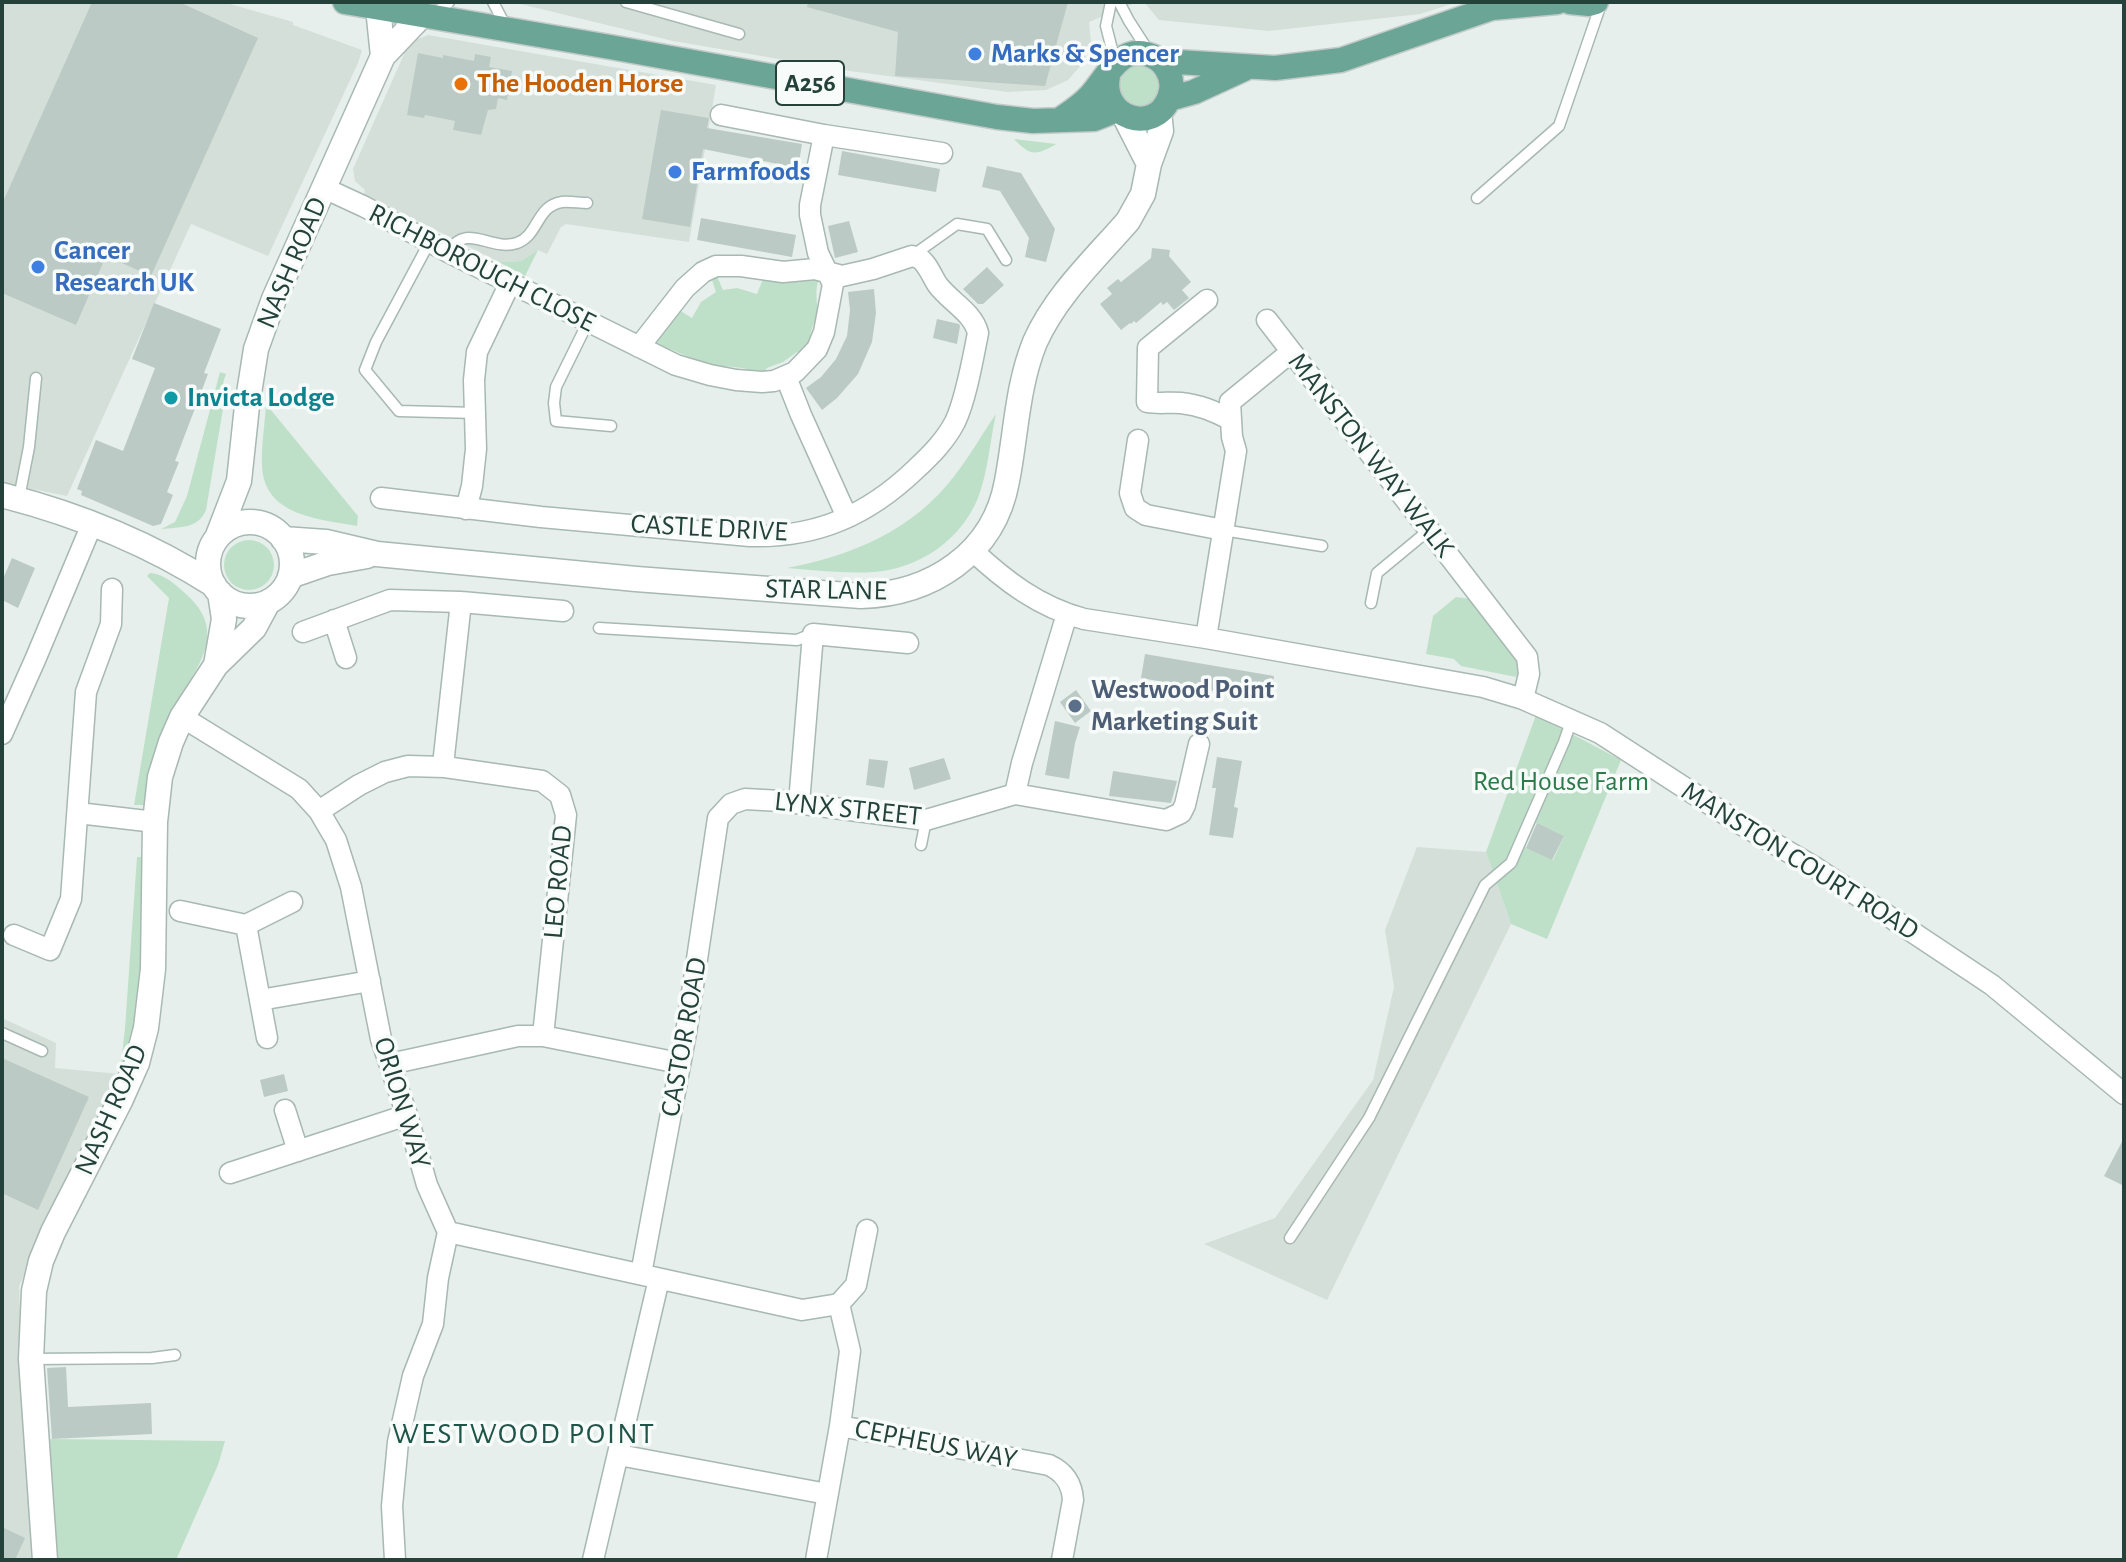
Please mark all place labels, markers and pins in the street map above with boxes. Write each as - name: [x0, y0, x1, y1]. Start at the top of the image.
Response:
- place label: Marks & Spencer: [991, 37, 1179, 71]
- marker: Marks & Spencer: [966, 45, 984, 63]
- place label: The Hooden Horse: [477, 67, 683, 101]
- marker: The Hooden Horse: [452, 75, 470, 93]
- place label: Farmfoods: [691, 155, 811, 189]
- marker: Farmfoods: [666, 163, 684, 181]
- place label: Cancer Research UK: [54, 234, 194, 300]
- marker: Cancer Research UK: [29, 258, 47, 276]
- place label: Invicta Lodge: [187, 381, 335, 415]
- marker: Invicta Lodge: [162, 389, 180, 407]
- place label: Westwood Point Marketing Suit: [1091, 673, 1274, 739]
- marker: Westwood Point Marketing Suit: [1066, 697, 1084, 715]

